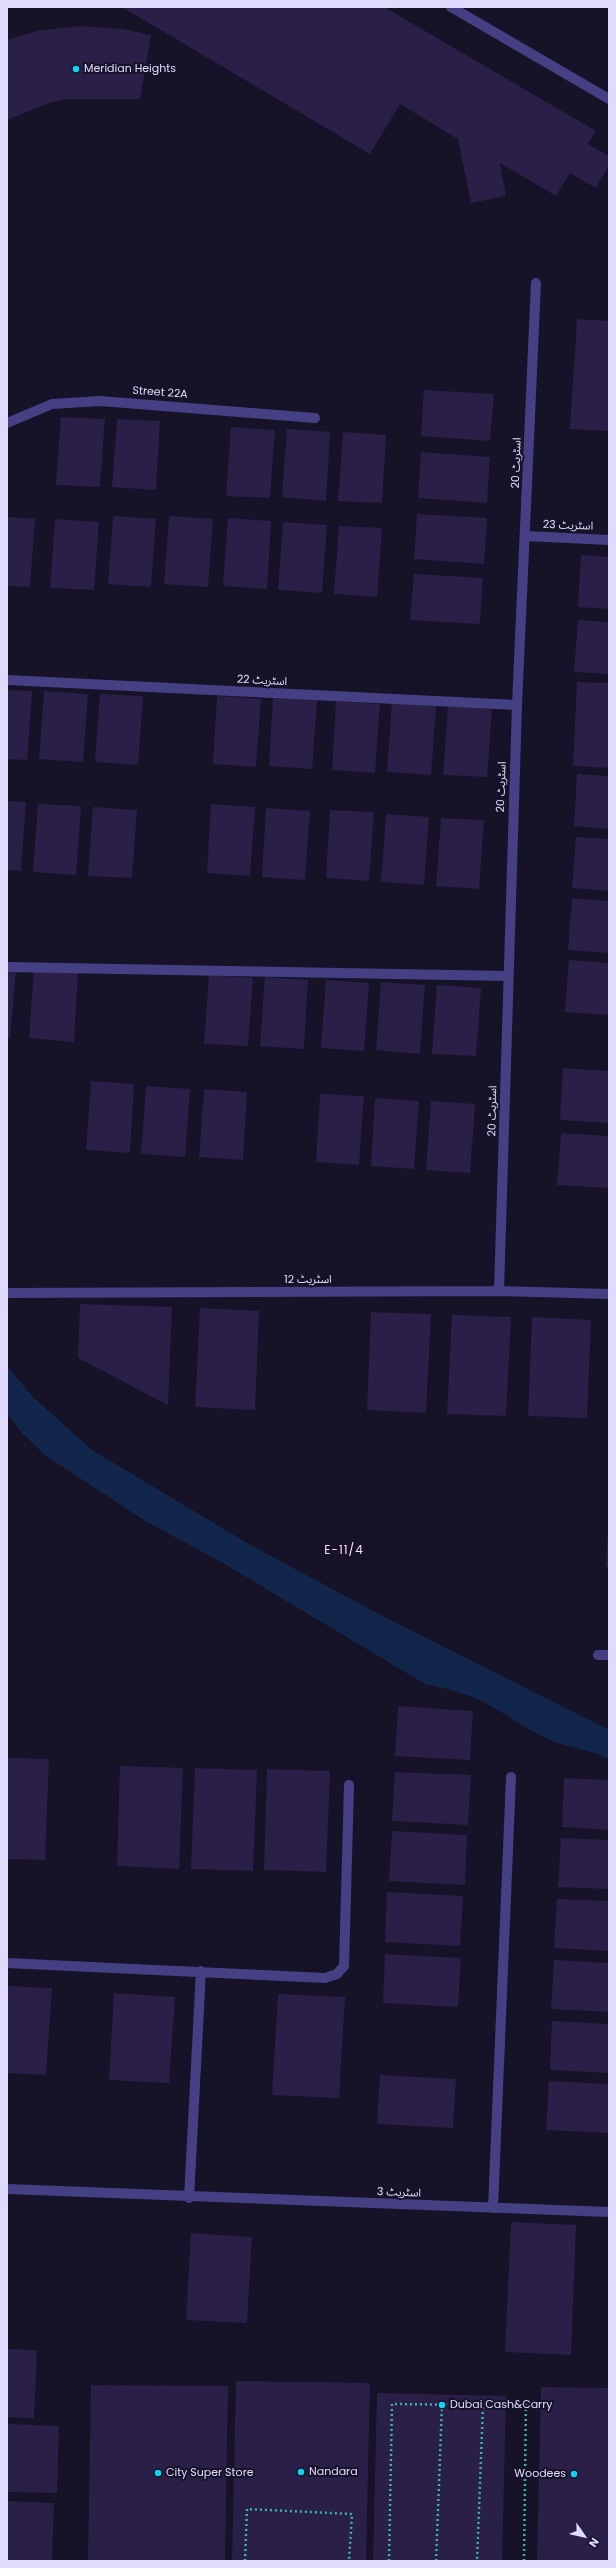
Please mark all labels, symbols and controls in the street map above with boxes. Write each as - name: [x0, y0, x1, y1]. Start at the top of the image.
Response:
- place label: Meridian Heights: [84, 62, 176, 76]
- marker: Meridian Heights: [71, 64, 81, 74]
- street label: Street 22A: [132, 384, 188, 402]
- street label: اسٹریٹ 20: [510, 437, 524, 489]
- street label: اسٹریٹ 23: [543, 519, 593, 533]
- street label: اسٹریٹ 22: [237, 673, 287, 689]
- street label: اسٹریٹ 20: [495, 761, 509, 813]
- street label: اسٹریٹ 20: [486, 1085, 500, 1137]
- street label: اسٹریٹ 12: [284, 1273, 332, 1287]
- district label: E-11/4: [324, 1544, 364, 1558]
- street label: اسٹریٹ 3: [377, 2186, 421, 2200]
- place label: Dubai Cash&Carry: [450, 2398, 552, 2412]
- marker: Dubai Cash&Carry: [437, 2400, 447, 2410]
- place label: Nandara: [309, 2465, 358, 2479]
- place label: City Super Store: [166, 2466, 254, 2480]
- marker: Nandara: [296, 2467, 306, 2477]
- place label: Woodees: [514, 2467, 566, 2481]
- marker: City Super Store: [153, 2468, 163, 2478]
- marker: Woodees: [569, 2469, 579, 2479]
- north arrow: [564, 2516, 604, 2556]
- text: N: [585, 2535, 603, 2551]

